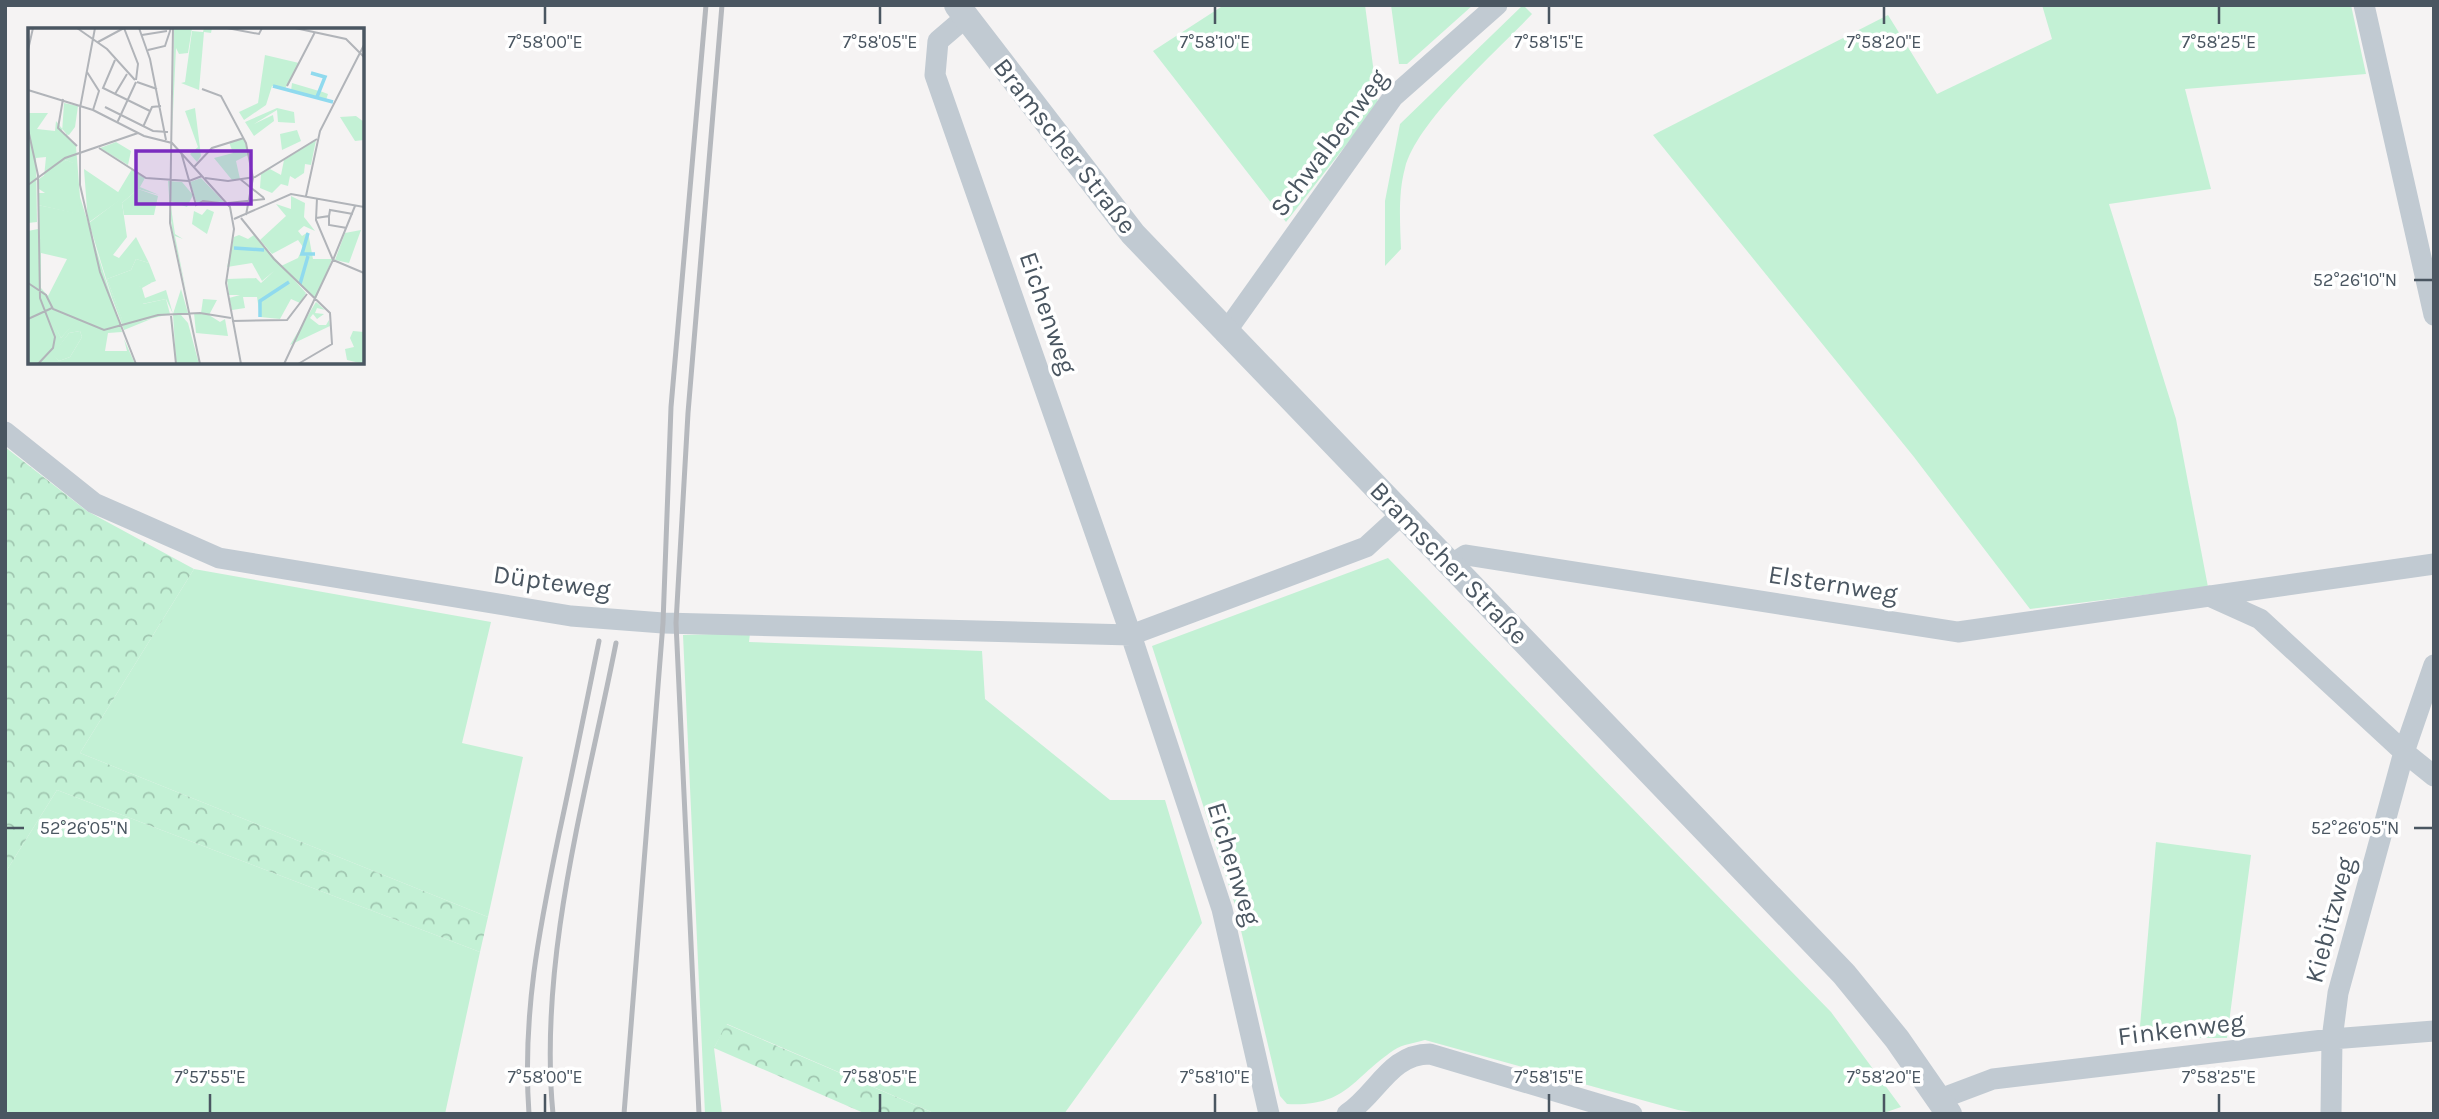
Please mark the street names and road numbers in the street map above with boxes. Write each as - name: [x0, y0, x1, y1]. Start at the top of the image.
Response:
- street label: Bramscher Straße: [987, 52, 1143, 240]
- street label: Schwalbenweg: [1263, 63, 1395, 223]
- street label: Eichenweg: [1013, 248, 1083, 379]
- street label: Bramscher Straße: [1363, 475, 1535, 651]
- street label: Düpteweg: [491, 558, 613, 606]
- street label: Elsternweg: [1766, 558, 1900, 610]
- street label: Eichenweg: [1201, 799, 1268, 930]
- street label: Kiebitzweg: [2298, 853, 2362, 986]
- street label: Finkenweg: [2116, 1006, 2247, 1052]

